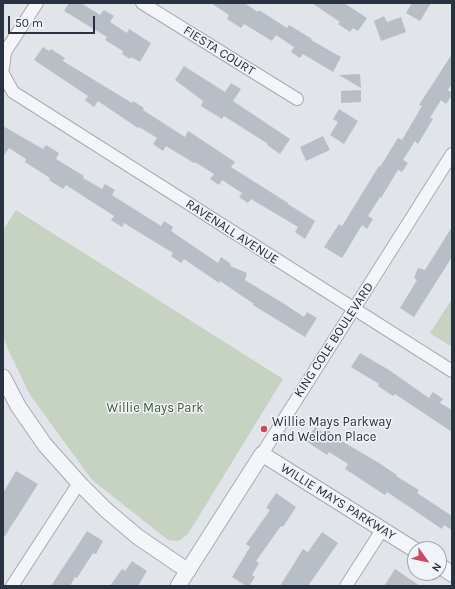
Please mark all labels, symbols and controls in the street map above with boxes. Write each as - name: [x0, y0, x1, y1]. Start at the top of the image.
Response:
- scale bar: [10, 8, 97, 34]
- text: 50 m: [15, 16, 43, 30]
- street label: FIESTA COURT: [180, 23, 258, 79]
- street label: RAVENALL AVENUE: [183, 196, 281, 268]
- street label: KING COLE BOULEVARD: [291, 280, 377, 400]
- park label: Willie Mays Park: [107, 400, 203, 416]
- place label: Willie Mays Parkway and Weldon Place: [272, 414, 392, 445]
- marker: Willie Mays Parkway and Weldon Place: [259, 424, 269, 434]
- street label: WILLIE MAYS PARKWAY: [278, 460, 398, 544]
- north arrow: [407, 541, 447, 581]
- text: N: [429, 560, 444, 574]

